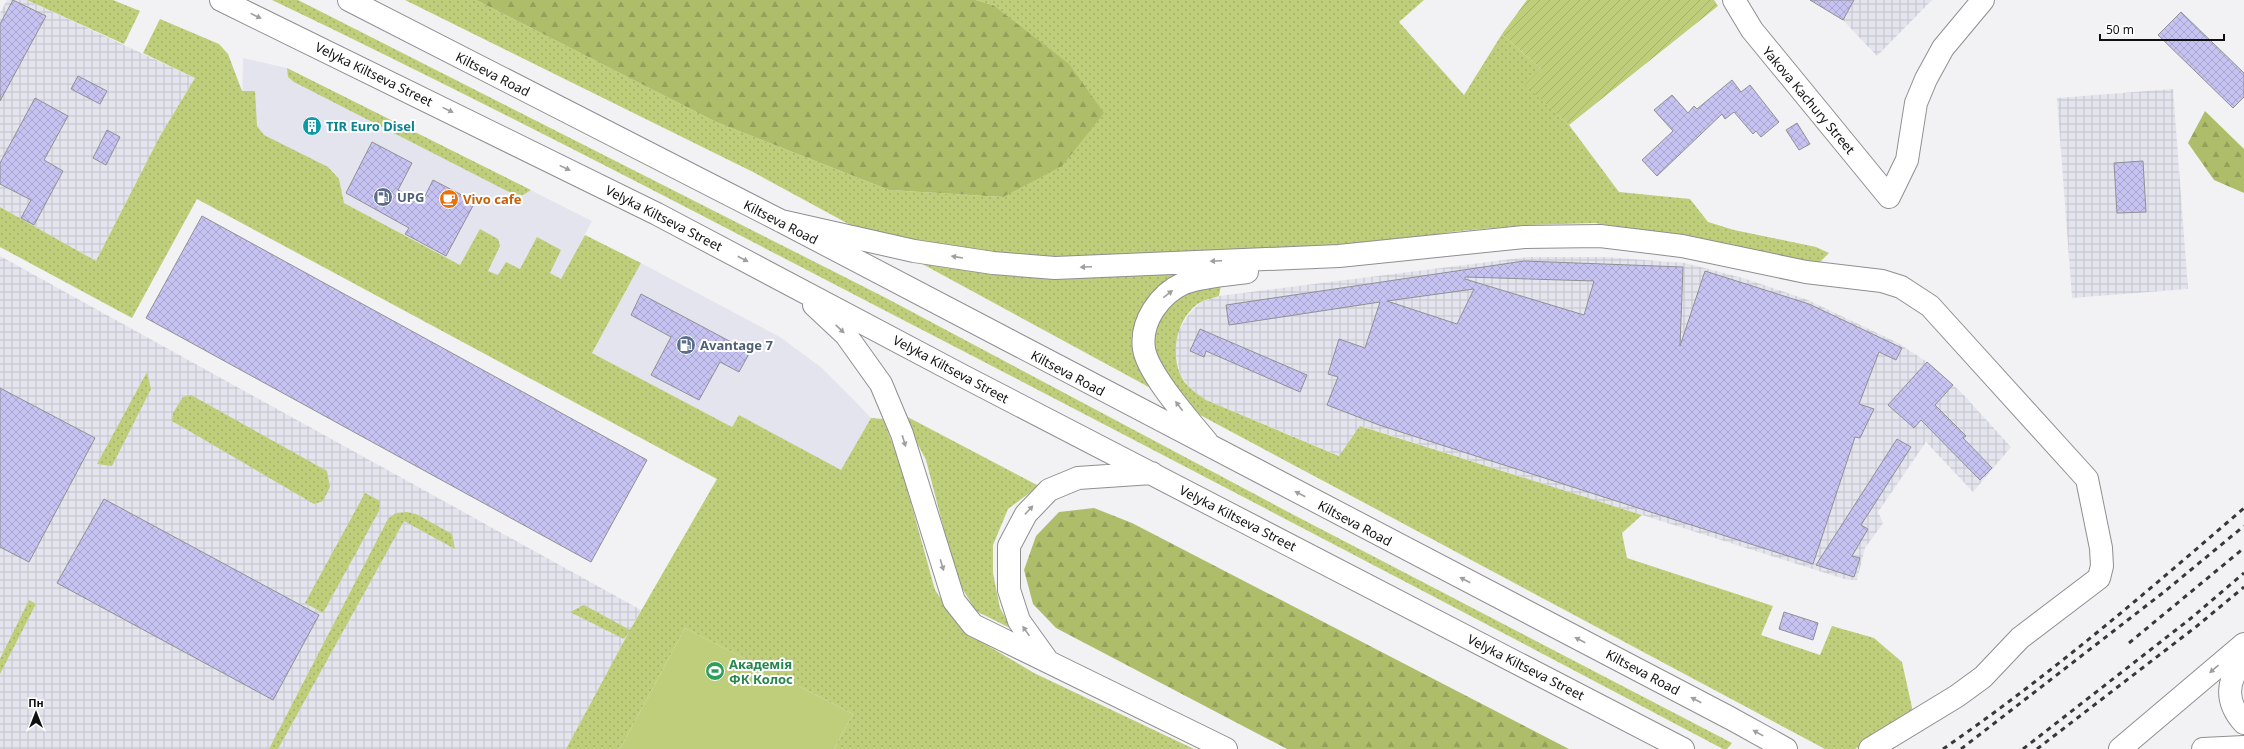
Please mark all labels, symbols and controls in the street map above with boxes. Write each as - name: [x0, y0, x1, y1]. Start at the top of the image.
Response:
- one-way arrow: [250, 13, 262, 19]
- scale bar: [2100, 16, 2224, 42]
- text: 50 m: [2106, 21, 2134, 38]
- street label: Velyka Kiltseva Street: [312, 38, 436, 110]
- street label: Yakova Kachury Street: [1759, 42, 1860, 158]
- street label: Kiltseva Road: [453, 48, 533, 100]
- one-way arrow: [442, 107, 454, 114]
- building icon: TIR Euro Disel: [301, 115, 323, 137]
- place label: TIR Euro Disel: [326, 117, 415, 135]
- one-way arrow: [559, 165, 571, 171]
- street label: Velyka Kiltseva Street: [603, 181, 726, 255]
- fuel station icon: UPG: [372, 186, 394, 208]
- place label: UPG: [397, 188, 424, 206]
- cafe icon: Vivo cafe: [438, 188, 460, 210]
- place label: Vivo cafe: [463, 190, 522, 208]
- street label: Kiltseva Road: [741, 196, 821, 248]
- one-way arrow: [951, 254, 963, 260]
- one-way arrow: [737, 255, 749, 262]
- one-way arrow: [1209, 258, 1222, 264]
- one-way arrow: [1080, 263, 1092, 270]
- one-way arrow: [1163, 290, 1174, 299]
- one-way arrow: [835, 325, 845, 334]
- street label: Velyka Kiltseva Street: [890, 331, 1012, 407]
- fuel station icon: Avantage 7: [675, 334, 697, 356]
- place label: Avantage 7: [700, 336, 773, 354]
- street label: Kiltseva Road: [1028, 346, 1108, 400]
- one-way arrow: [1175, 400, 1183, 411]
- one-way arrow: [901, 435, 907, 447]
- street label: Velyka Kiltseva Street: [1177, 481, 1300, 555]
- one-way arrow: [1294, 491, 1306, 497]
- street label: Kiltseva Road: [1315, 496, 1395, 550]
- one-way arrow: [1025, 505, 1034, 515]
- one-way arrow: [940, 560, 946, 572]
- one-way arrow: [1459, 577, 1471, 583]
- one-way arrow: [1022, 626, 1030, 636]
- street label: Velyka Kiltseva Street: [1465, 630, 1588, 704]
- one-way arrow: [1575, 637, 1586, 643]
- street label: Kiltseva Road: [1603, 645, 1683, 699]
- place label: Академія ФК Колос: [729, 655, 793, 688]
- sports icon: Академія ФК Колос: [704, 660, 726, 682]
- one-way arrow: [2209, 665, 2219, 674]
- north arrow: [16, 693, 56, 733]
- text: Пн: [28, 695, 44, 710]
- one-way arrow: [1690, 697, 1701, 703]
- one-way arrow: [1752, 730, 1764, 737]

